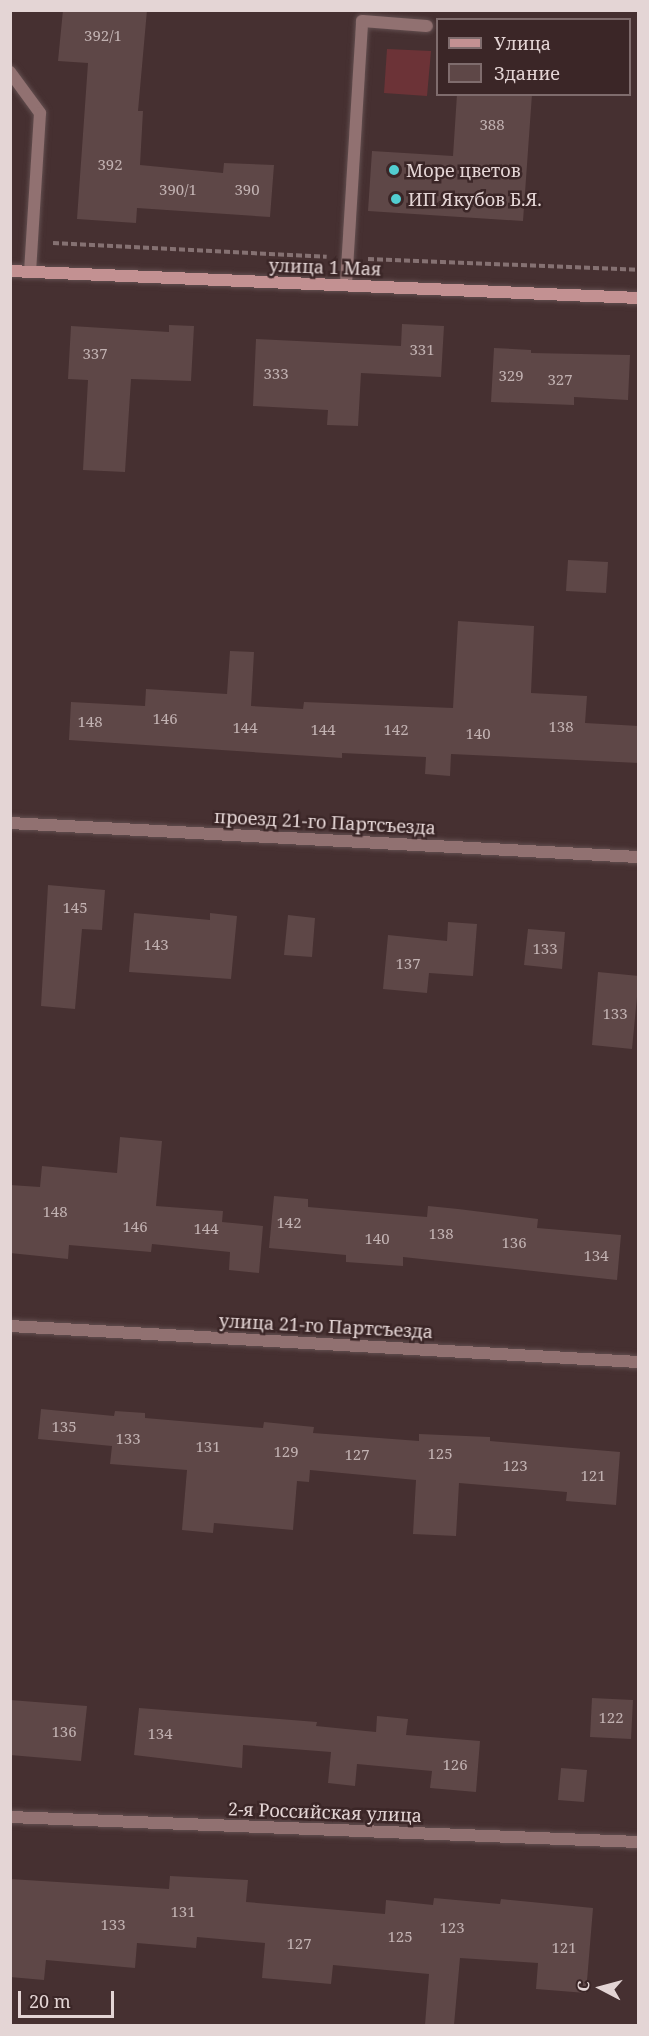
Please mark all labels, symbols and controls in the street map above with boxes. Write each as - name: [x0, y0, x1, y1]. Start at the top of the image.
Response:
- legend: [436, 18, 631, 96]
- house number: 392/1: [84, 27, 122, 45]
- text: Улица: [494, 31, 551, 55]
- text: Здание: [494, 61, 560, 85]
- house number: 388: [479, 116, 505, 134]
- house number: 392: [97, 156, 123, 174]
- place label: Море цветов: [406, 159, 521, 181]
- marker: Море цветов: [387, 163, 401, 177]
- house number: 390/1: [159, 181, 197, 199]
- house number: 390: [234, 181, 260, 199]
- place label: ИП Якубов Б.Я.: [408, 188, 542, 210]
- marker: ИП Якубов Б.Я.: [389, 192, 403, 206]
- street label: улица 1 Мая: [268, 254, 382, 280]
- house number: 331: [409, 341, 435, 359]
- house number: 337: [82, 345, 108, 363]
- house number: 333: [263, 365, 289, 383]
- house number: 329: [498, 367, 524, 385]
- house number: 327: [547, 371, 573, 389]
- house number: 146: [152, 710, 178, 728]
- house number: 148: [77, 713, 103, 731]
- house number: 138: [548, 718, 574, 736]
- house number: 144: [232, 719, 258, 737]
- house number: 144: [310, 721, 336, 739]
- house number: 142: [383, 721, 409, 739]
- house number: 140: [465, 725, 491, 743]
- street label: проезд 21-го Партсъезда: [214, 805, 436, 839]
- house number: 145: [62, 899, 88, 917]
- house number: 143: [143, 936, 169, 954]
- house number: 133: [532, 940, 558, 958]
- house number: 137: [395, 955, 421, 973]
- house number: 133: [602, 1005, 628, 1023]
- house number: 148: [42, 1203, 68, 1221]
- house number: 142: [276, 1214, 302, 1232]
- house number: 146: [122, 1218, 148, 1236]
- house number: 144: [193, 1220, 219, 1238]
- house number: 138: [428, 1225, 454, 1243]
- house number: 140: [364, 1230, 390, 1248]
- house number: 136: [501, 1234, 527, 1252]
- house number: 134: [583, 1247, 609, 1265]
- street label: улица 21-го Партсъезда: [218, 1310, 434, 1342]
- house number: 135: [51, 1418, 77, 1436]
- house number: 133: [115, 1430, 141, 1448]
- house number: 131: [195, 1438, 221, 1456]
- house number: 129: [273, 1443, 299, 1461]
- house number: 125: [427, 1445, 453, 1463]
- house number: 127: [344, 1446, 370, 1464]
- house number: 123: [502, 1457, 528, 1475]
- house number: 121: [580, 1467, 606, 1485]
- house number: 122: [598, 1709, 624, 1727]
- house number: 136: [51, 1723, 77, 1741]
- house number: 134: [147, 1725, 173, 1743]
- house number: 126: [442, 1756, 468, 1774]
- street label: 2-я Российская улица: [228, 1798, 422, 1826]
- house number: 131: [170, 1903, 196, 1921]
- house number: 133: [100, 1916, 126, 1934]
- house number: 123: [439, 1919, 465, 1937]
- house number: 125: [387, 1928, 413, 1946]
- house number: 127: [286, 1935, 312, 1953]
- house number: 121: [551, 1939, 577, 1957]
- north arrow: [571, 1958, 631, 2018]
- scale bar: [21, 1979, 117, 2017]
- text: С: [572, 1980, 595, 1993]
- text: 20 m: [29, 1989, 71, 2013]

